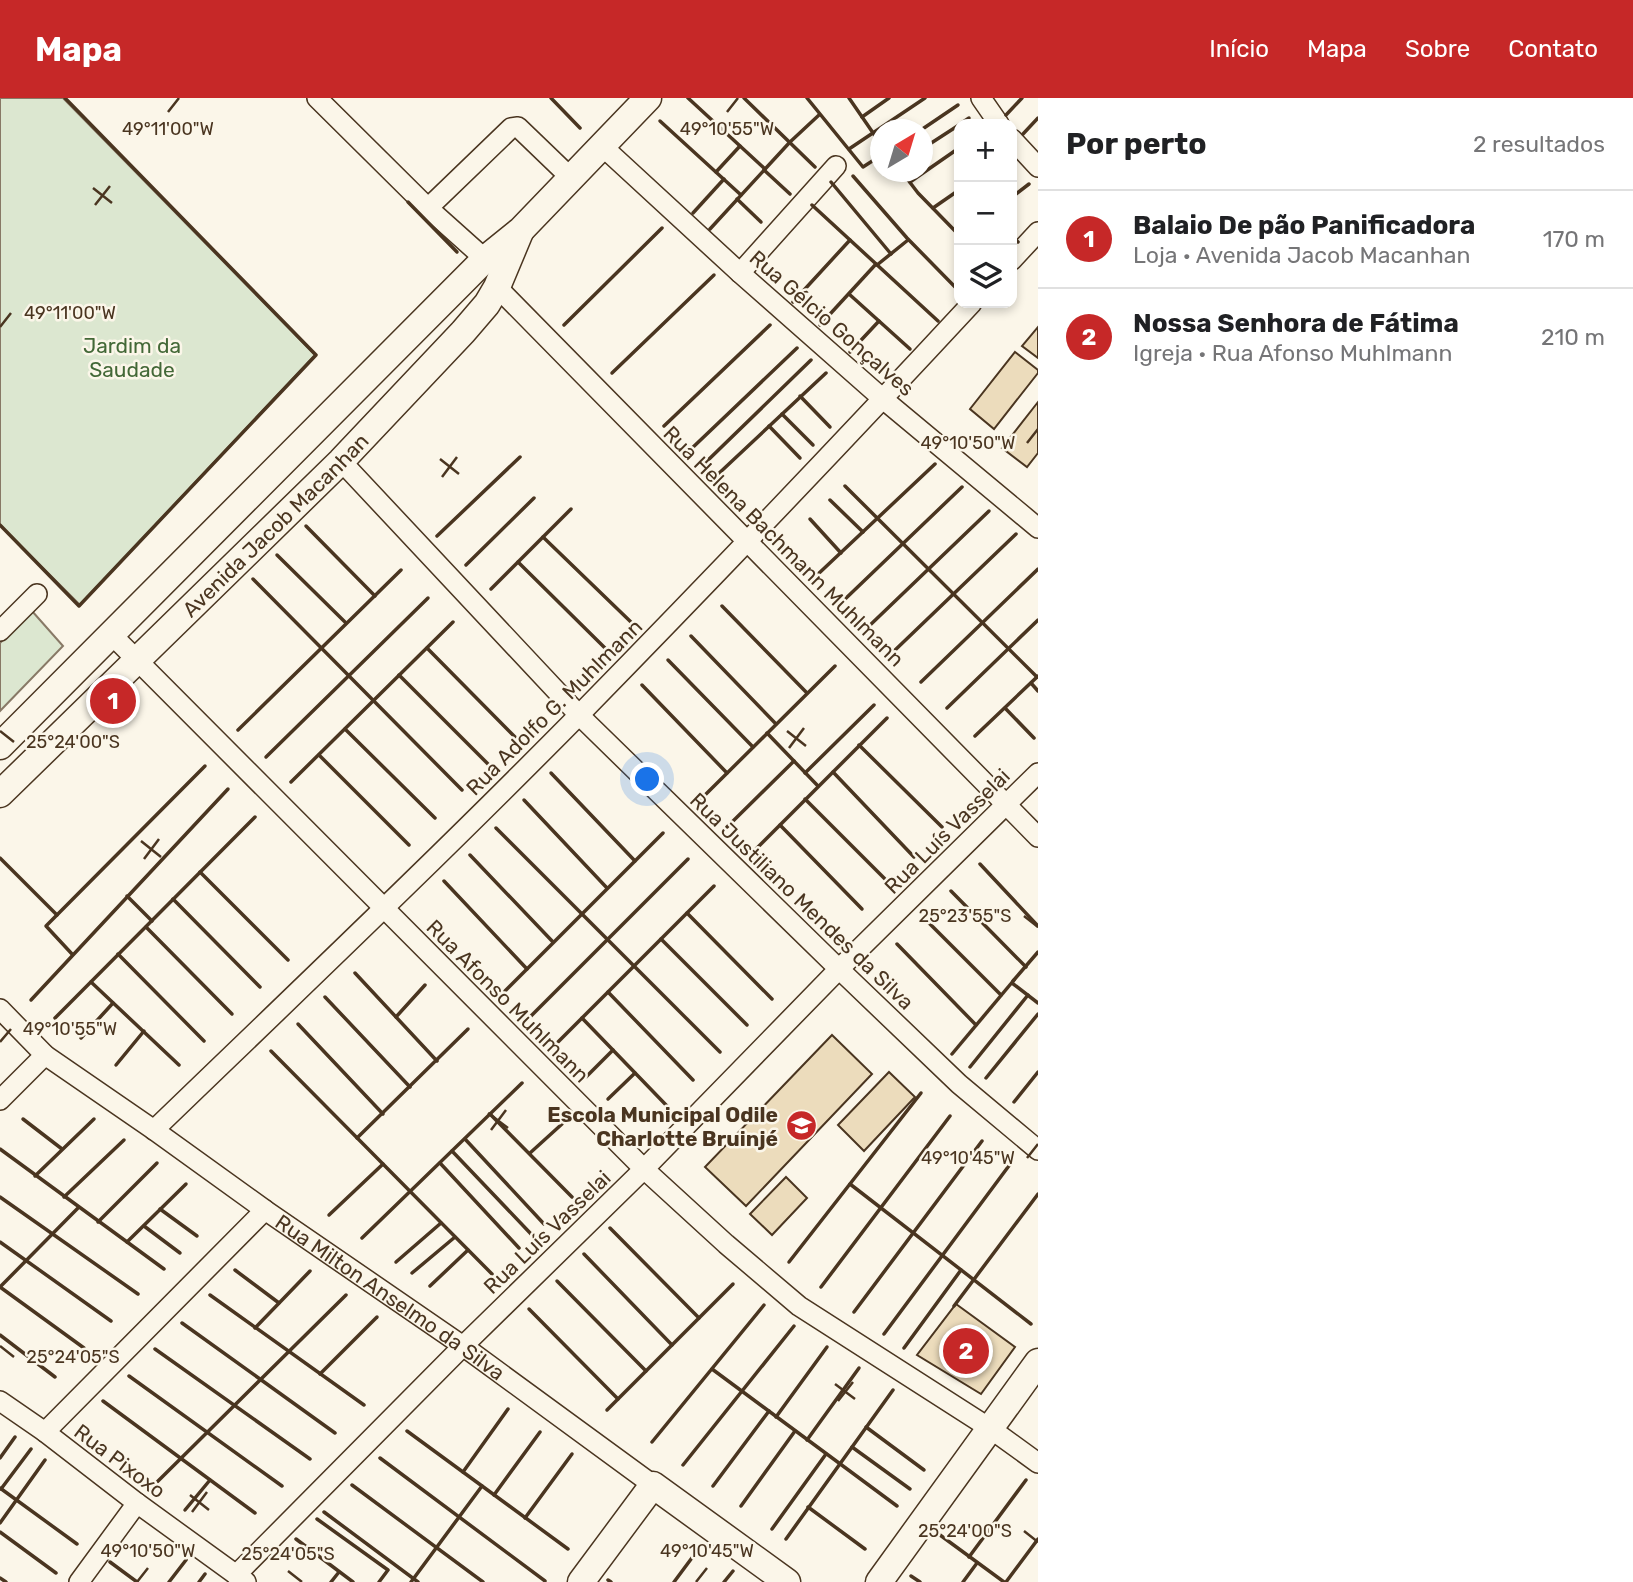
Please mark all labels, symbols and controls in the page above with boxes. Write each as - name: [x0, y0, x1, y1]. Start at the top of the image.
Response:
- text: Mapa: [35, 30, 122, 69]
- text: Início: [1209, 35, 1269, 63]
- text: Mapa: [1307, 35, 1367, 63]
- text: Sobre: [1405, 35, 1470, 63]
- text: Contato: [1508, 35, 1598, 63]
- text: 49°11'00"W: [122, 118, 214, 140]
- text: 49°10'55"W: [680, 118, 774, 140]
- north arrow: [870, 119, 933, 182]
- map controls: [954, 119, 1017, 308]
- button: +: [954, 119, 1017, 182]
- text: Por perto: [1066, 126, 1207, 162]
- text: 2 resultados: [1473, 130, 1605, 158]
- button: −: [954, 182, 1017, 245]
- text: Balaio De pão Panificadora: [1133, 210, 1475, 241]
- text: 1: [1083, 225, 1095, 253]
- text: 170 m: [1543, 225, 1605, 253]
- text: Loja · Avenida Jacob Macanhan: [1133, 241, 1470, 269]
- street label: Rua Gélcio Gonçalves: [745, 245, 919, 401]
- button: layers: [954, 245, 1017, 308]
- text: 49°11'00"W: [24, 302, 116, 324]
- text: Nossa Senhora de Fátima: [1133, 308, 1459, 339]
- text: 2: [1082, 323, 1096, 351]
- text: 210 m: [1541, 323, 1605, 351]
- park label: Jardim da Saudade: [83, 333, 181, 382]
- text: Igreja · Rua Afonso Muhlmann: [1133, 339, 1452, 367]
- street label: Rua Helena Bachmann Muhlmann: [658, 420, 910, 672]
- street label: Avenida Jacob Macanhan: [177, 428, 373, 622]
- text: 49°10'50"W: [920, 432, 1016, 454]
- street label: Rua Adolfo G. Muhlmann: [461, 614, 647, 800]
- pin: 1: [90, 675, 136, 727]
- text: 25°24'00"S: [26, 731, 120, 753]
- your location: [630, 762, 664, 796]
- street label: Rua Luís Vasselai: [879, 763, 1015, 899]
- street label: Rua Justiliano Mendes da Silva: [685, 787, 919, 1015]
- text: 25°23'55"S: [919, 905, 1011, 927]
- street label: Rua Afonso Muhlmann: [421, 914, 595, 1088]
- text: 49°10'55"W: [23, 1018, 117, 1040]
- place label: Escola Municipal Odile Charlotte Bruinjé: [547, 1102, 778, 1151]
- school or university icon: Escola Municipal Odile Charlotte Bruinjé: [784, 1109, 818, 1143]
- text: 49°10'45"W: [921, 1147, 1015, 1169]
- street label: Rua Luís Vasselai: [478, 1165, 616, 1299]
- street label: Rua Milton Anselmo da Silva: [271, 1209, 510, 1385]
- pin: 2: [943, 1325, 989, 1377]
- text: 25°24'05"S: [26, 1346, 120, 1368]
- street label: Rua Pixoxo: [70, 1419, 170, 1503]
- text: 25°24'00"S: [918, 1520, 1012, 1542]
- text: 49°10'50"W: [100, 1540, 196, 1562]
- text: 49°10'45"W: [660, 1540, 754, 1562]
- text: 25°24'05"S: [241, 1543, 335, 1565]

